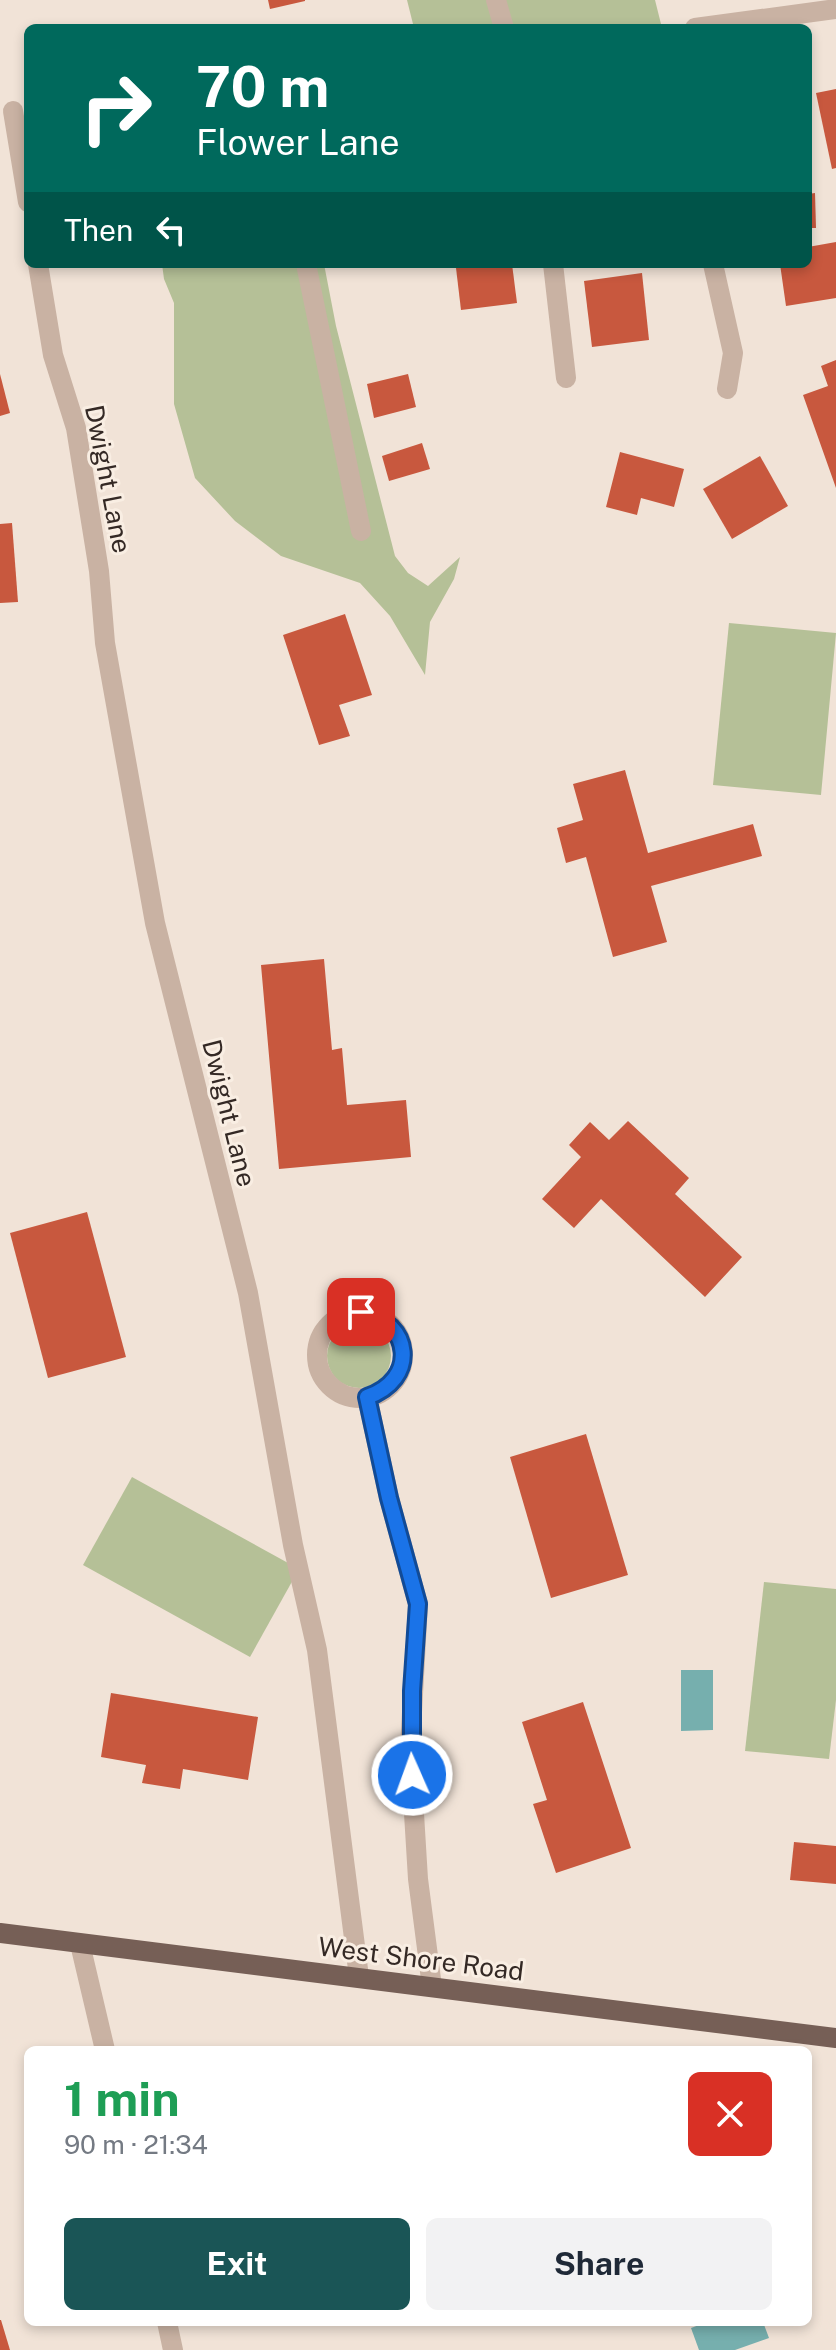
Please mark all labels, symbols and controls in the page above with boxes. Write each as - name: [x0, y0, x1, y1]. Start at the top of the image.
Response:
- text: 70 m: [196, 54, 329, 120]
- icon: right: [64, 56, 168, 160]
- text: Flower Lane: [196, 121, 400, 163]
- icon: left: [149, 208, 193, 252]
- text: Then: [64, 212, 133, 248]
- street label: Dwight Lane: [79, 402, 138, 556]
- street label: Dwight Lane: [196, 1036, 263, 1190]
- pin: [327, 1278, 395, 1346]
- icon: arrive: [339, 1290, 383, 1334]
- position arrow: [370, 1733, 454, 1817]
- street label: West Shore Road: [316, 1931, 526, 1987]
- text: 1 min: [64, 2070, 180, 2127]
- button: close: [688, 2072, 772, 2156]
- text: 90 m · 21:34: [64, 2129, 208, 2160]
- button: Exit: [64, 2218, 410, 2310]
- button: Share: [426, 2218, 772, 2310]

